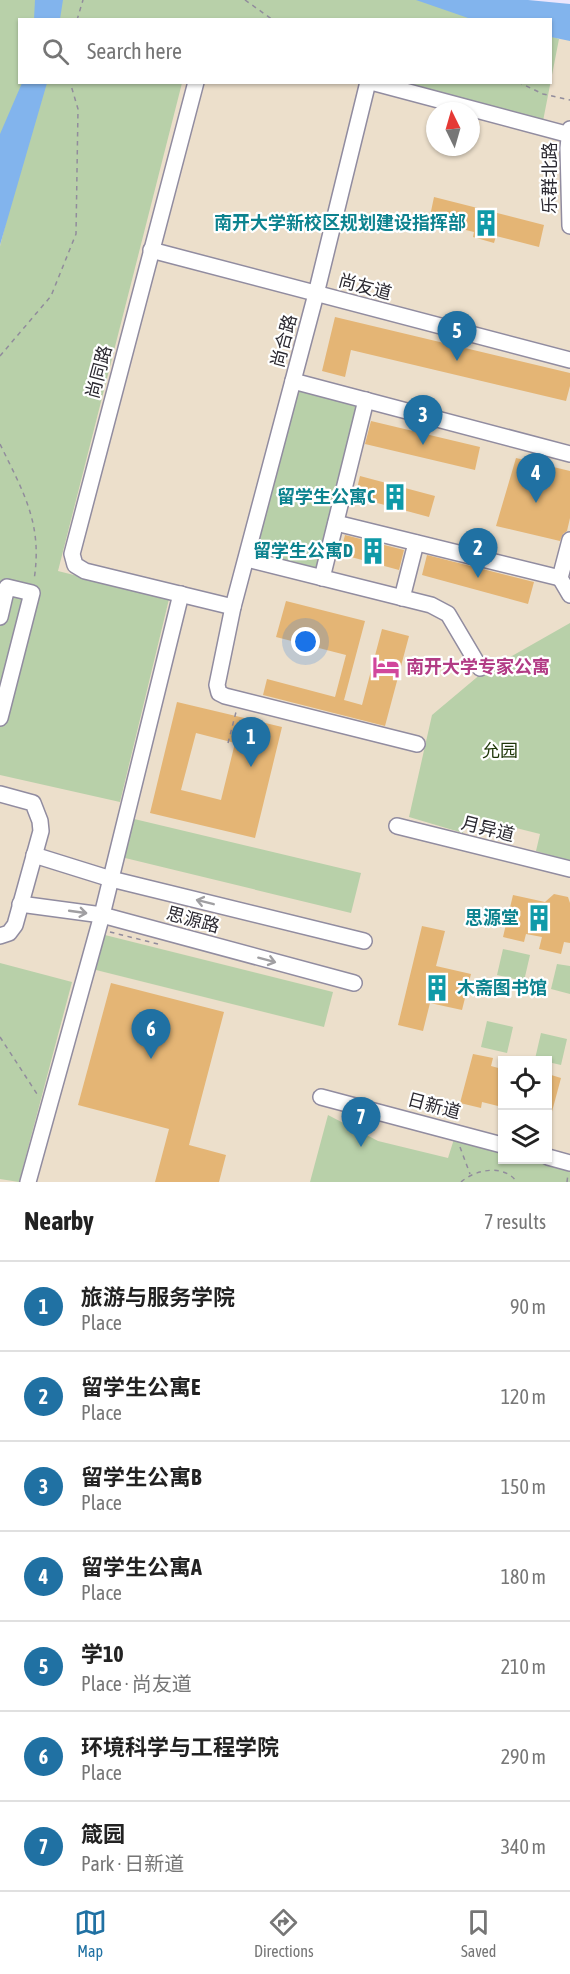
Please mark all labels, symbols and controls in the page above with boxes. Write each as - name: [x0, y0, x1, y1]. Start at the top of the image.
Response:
- search box: [18, 18, 552, 84]
- icon: search: [39, 35, 72, 68]
- text: Search here: [87, 38, 182, 64]
- north arrow: [426, 102, 480, 156]
- street label: 乐群北路: [539, 142, 560, 214]
- building icon: 南开大学新校区规划建设指挥部: [471, 208, 501, 238]
- place label: 南开大学新校区规划建设指挥部: [214, 212, 466, 233]
- street label: 尚友道: [336, 269, 394, 304]
- street label: 尚合路: [266, 312, 301, 370]
- pin: 5: [438, 312, 476, 361]
- street label: 尚同路: [81, 343, 116, 401]
- pin: 3: [404, 396, 442, 445]
- pin: 4: [516, 454, 556, 503]
- building icon: 留学生公寓C: [380, 482, 410, 512]
- place label: 留学生公寓C: [277, 486, 375, 507]
- pin: 2: [458, 528, 498, 578]
- building icon: 留学生公寓D: [358, 536, 388, 566]
- place label: 留学生公寓D: [253, 540, 353, 561]
- your location: [291, 627, 320, 656]
- hotel icon: 南开大学专家公寓: [371, 652, 401, 682]
- place label: 南开大学专家公寓: [406, 656, 550, 677]
- pin: 1: [232, 718, 270, 767]
- park label: 允园: [482, 740, 518, 761]
- street label: 月异道: [459, 812, 517, 845]
- one-way arrow: [196, 896, 215, 908]
- street label: 思源路: [164, 902, 222, 937]
- building icon: 思源堂: [524, 903, 554, 933]
- one-way arrow: [68, 907, 88, 918]
- place label: 思源堂: [465, 907, 519, 928]
- one-way arrow: [257, 954, 276, 966]
- building icon: 木斋图书馆: [422, 973, 452, 1003]
- place label: 木斋图书馆: [457, 977, 547, 998]
- pin: 6: [132, 1010, 170, 1059]
- map controls: [498, 1056, 552, 1164]
- button: locate: [498, 1056, 552, 1110]
- street label: 日新道: [405, 1088, 463, 1123]
- pin: 7: [342, 1098, 380, 1147]
- button: layers: [498, 1110, 552, 1164]
- text: Nearby: [24, 1206, 94, 1236]
- text: 7 results: [484, 1210, 546, 1233]
- text: 旅游与服务学院: [81, 1284, 235, 1310]
- text: 1: [39, 1295, 48, 1318]
- text: 90 m: [510, 1295, 546, 1318]
- text: Place: [81, 1311, 122, 1334]
- text: 留学生公寓E: [81, 1374, 200, 1400]
- text: 2: [39, 1385, 48, 1408]
- text: 120 m: [501, 1385, 546, 1408]
- text: Place: [81, 1401, 122, 1424]
- text: 留学生公寓B: [81, 1464, 201, 1490]
- text: 3: [39, 1475, 48, 1498]
- text: 150 m: [501, 1475, 546, 1498]
- text: Place: [81, 1491, 122, 1514]
- text: 留学生公寓A: [81, 1554, 202, 1580]
- text: 4: [39, 1565, 48, 1588]
- text: 180 m: [501, 1565, 546, 1588]
- text: Place: [81, 1581, 122, 1604]
- text: 学10: [81, 1641, 124, 1667]
- text: 5: [39, 1655, 48, 1678]
- text: 210 m: [501, 1655, 546, 1678]
- text: Place · 尚友道: [81, 1672, 192, 1695]
- text: 环境科学与工程学院: [81, 1734, 279, 1760]
- text: 6: [39, 1745, 48, 1768]
- text: 290 m: [501, 1745, 546, 1768]
- text: Place: [81, 1761, 122, 1784]
- text: 箴园: [81, 1821, 125, 1847]
- text: 7: [39, 1835, 48, 1858]
- text: 340 m: [501, 1835, 546, 1858]
- text: Park · 日新道: [81, 1852, 184, 1875]
- tab: Map: [74, 1906, 107, 1960]
- tab: Directions: [254, 1906, 314, 1960]
- tab: Saved: [461, 1906, 496, 1960]

